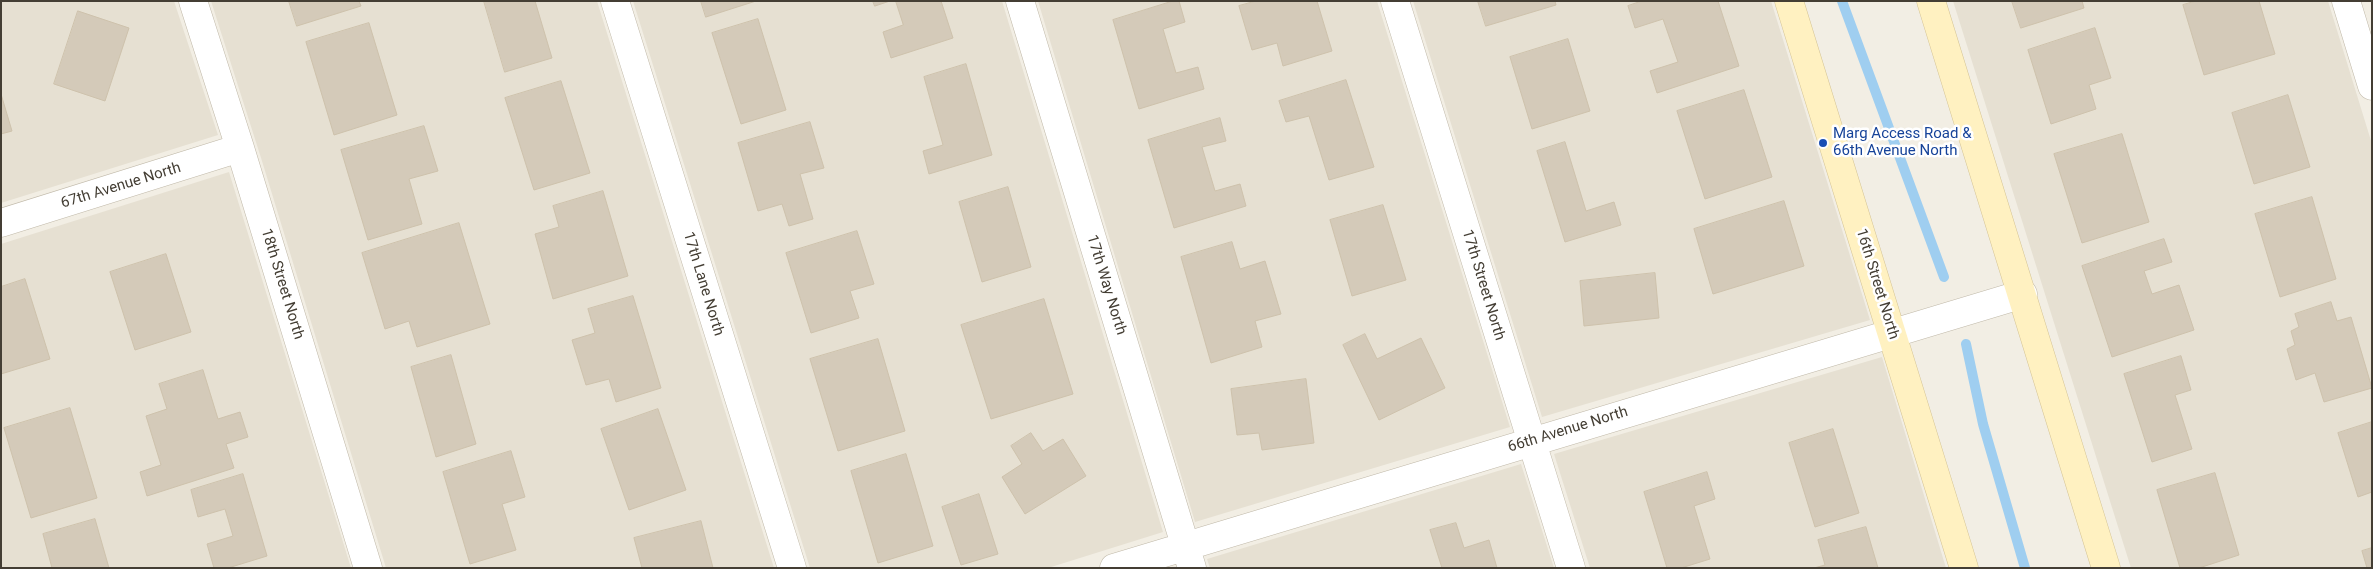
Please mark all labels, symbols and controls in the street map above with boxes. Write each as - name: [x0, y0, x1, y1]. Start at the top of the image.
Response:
- place label: Marg Access Road & 66th Avenue North: [1833, 125, 1971, 160]
- marker: Marg Access Road & 66th Avenue North: [1817, 137, 1829, 149]
- street label: 67th Avenue North: [59, 159, 183, 213]
- street label: 18th Street North: [257, 226, 307, 342]
- street label: 16th Street North: [1852, 226, 1902, 342]
- street label: 17th Street North: [1458, 227, 1508, 343]
- street label: 17th Lane North: [679, 230, 727, 338]
- street label: 17th Way North: [1082, 233, 1130, 337]
- street label: 66th Avenue North: [1506, 403, 1630, 457]

